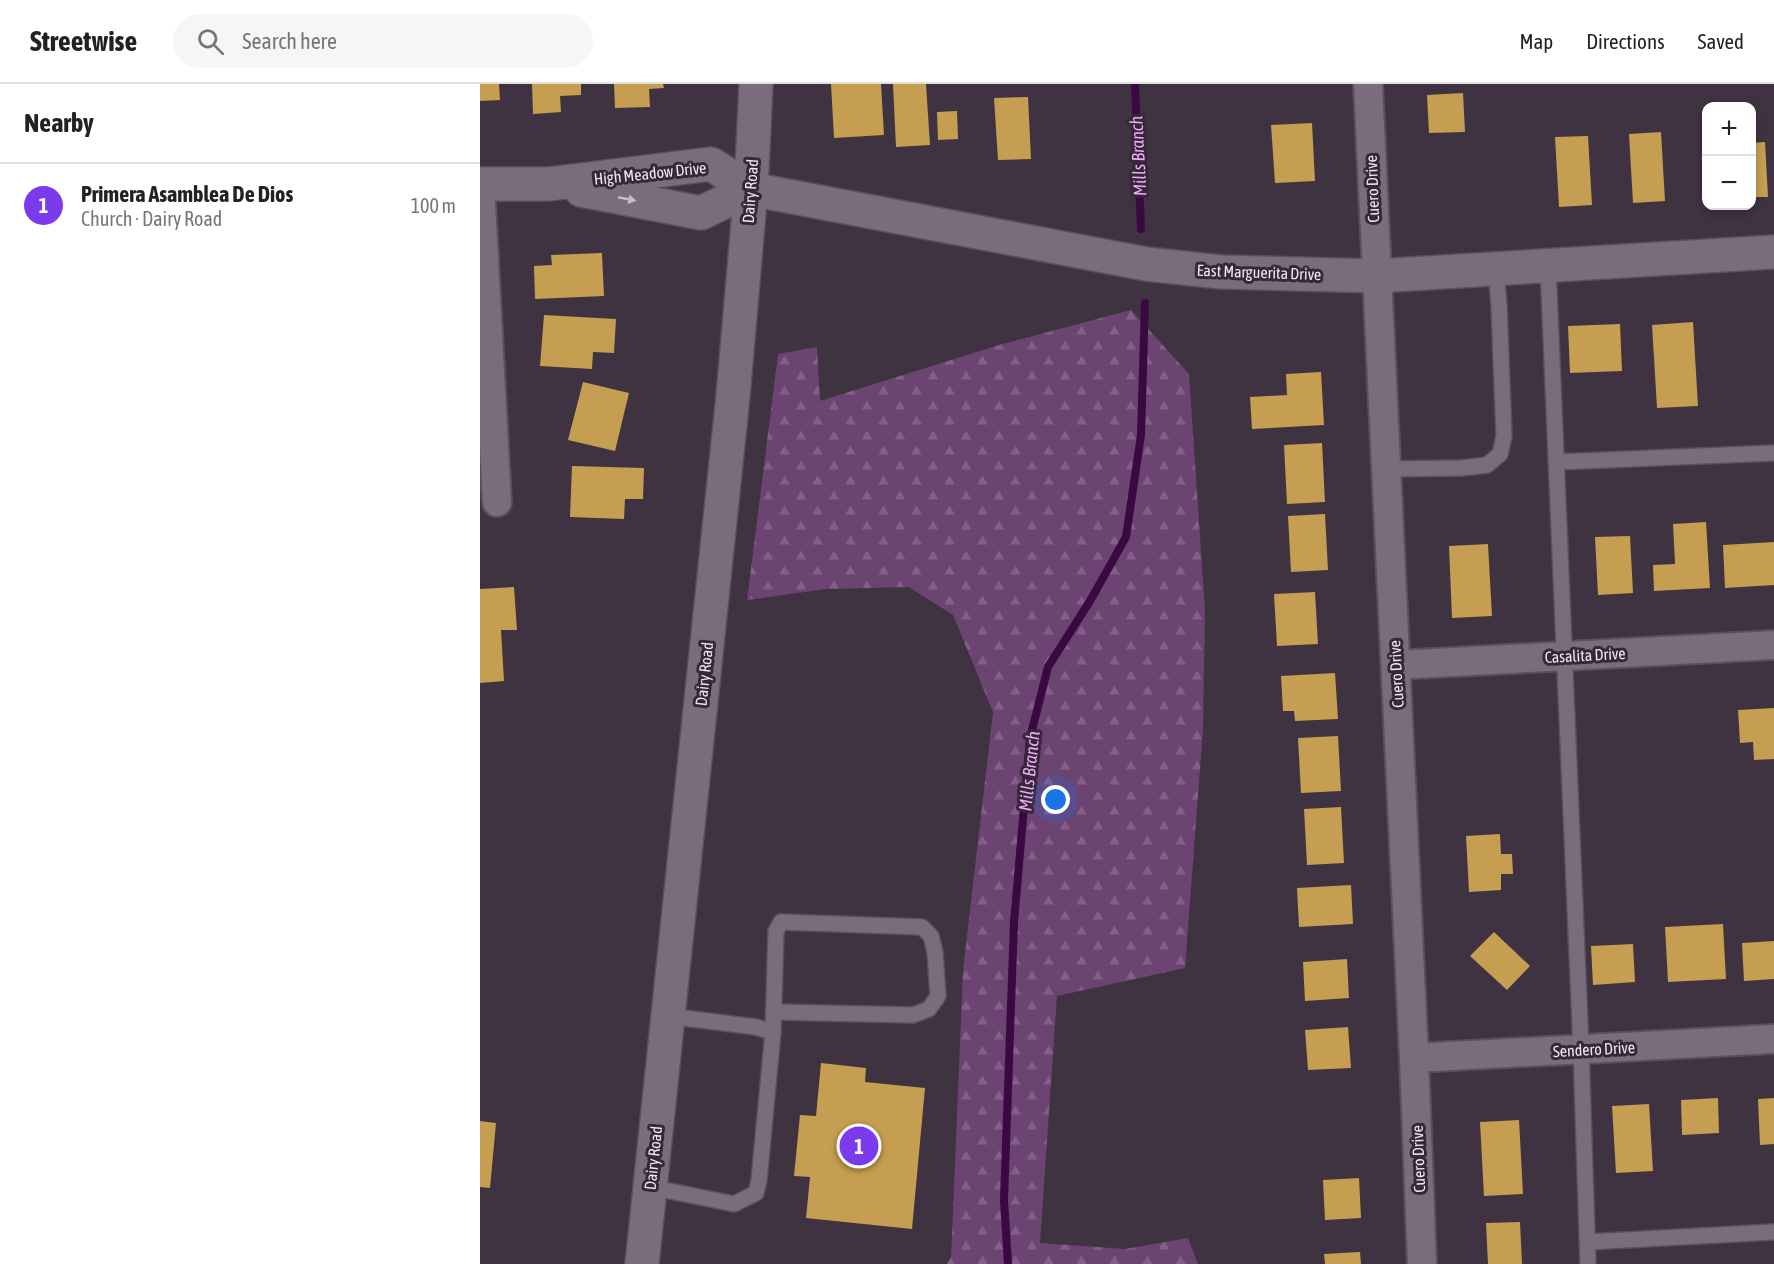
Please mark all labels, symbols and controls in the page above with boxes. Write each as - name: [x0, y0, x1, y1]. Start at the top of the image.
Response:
- search box: [173, 14, 593, 68]
- text: Streetwise: [30, 25, 137, 57]
- icon: search: [194, 25, 227, 58]
- text: Search here: [242, 28, 337, 54]
- text: Map: [1519, 29, 1553, 53]
- text: Directions: [1586, 29, 1665, 53]
- text: Saved: [1698, 29, 1744, 53]
- map controls: [1702, 102, 1756, 210]
- button: +: [1702, 102, 1756, 156]
- text: Nearby: [24, 108, 94, 138]
- water label: Mills Branch: [1125, 115, 1151, 197]
- street label: Cuero Drive: [1362, 155, 1382, 223]
- button: −: [1702, 156, 1756, 210]
- street label: High Meadow Drive: [593, 158, 707, 189]
- street label: Dairy Road: [739, 158, 762, 224]
- text: Primera Asamblea De Dios: [81, 181, 293, 207]
- text: 1: [39, 194, 48, 217]
- text: 100 m: [411, 194, 456, 217]
- one-way arrow: [618, 195, 637, 204]
- text: Church · Dairy Road: [81, 207, 222, 230]
- street label: East Marguerita Drive: [1196, 261, 1322, 284]
- street label: Cuero Drive: [1385, 640, 1407, 708]
- street label: Dairy Road: [692, 641, 717, 707]
- street label: Casalita Drive: [1544, 644, 1626, 666]
- water label: Mills Branch: [1014, 730, 1044, 812]
- your location: [1041, 785, 1070, 814]
- street label: Sendero Drive: [1553, 1038, 1635, 1060]
- pin: 1: [840, 1124, 878, 1168]
- street label: Dairy Road: [641, 1125, 666, 1191]
- street label: Cuero Drive: [1408, 1125, 1428, 1193]

